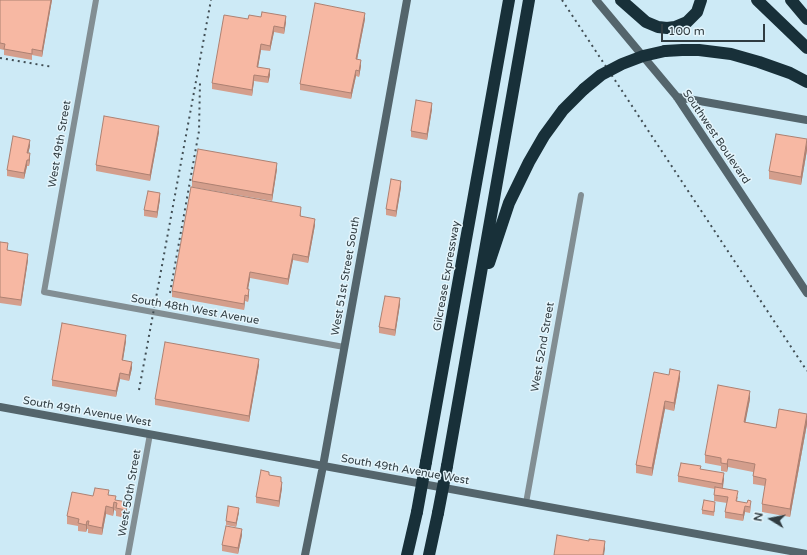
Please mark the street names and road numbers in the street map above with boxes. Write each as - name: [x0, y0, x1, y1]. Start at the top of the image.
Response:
- street label: Southwest Boulevard: [680, 87, 752, 187]
- street label: West 49th Street: [46, 99, 74, 189]
- street label: West 51st Street South: [329, 215, 363, 337]
- street label: Gilcrease Expressway: [431, 220, 463, 332]
- street label: South 48th West Avenue: [130, 292, 260, 328]
- street label: West 52nd Street: [529, 301, 557, 393]
- street label: South 49th Avenue West: [22, 394, 152, 430]
- street label: West 50th Street: [116, 448, 144, 538]
- street label: South 49th Avenue West: [340, 452, 470, 488]

